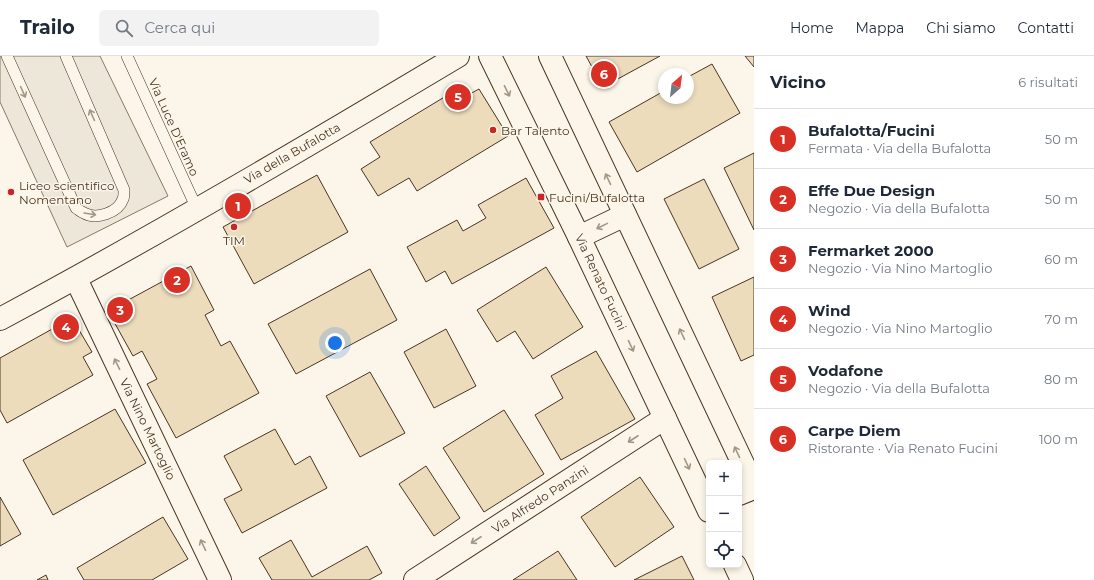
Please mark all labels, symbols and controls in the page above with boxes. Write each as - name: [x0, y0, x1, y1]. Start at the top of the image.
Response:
- search box: [99, 10, 379, 46]
- text: Trailo: [20, 16, 75, 39]
- icon: search: [113, 17, 135, 39]
- text: Cerca qui: [145, 18, 215, 37]
- text: Home: [790, 19, 833, 37]
- text: Mappa: [855, 19, 904, 37]
- text: Chi siamo: [926, 19, 996, 37]
- text: Contatti: [1018, 19, 1074, 37]
- pin: 6: [591, 59, 617, 89]
- north arrow: [658, 68, 694, 104]
- text: Vicino: [770, 72, 826, 92]
- text: 6 risultati: [1018, 74, 1078, 90]
- street label: Via Luce D'Eramo: [146, 76, 202, 178]
- pin: 5: [445, 82, 471, 112]
- one-way arrow: [20, 85, 27, 97]
- one-way arrow: [504, 85, 511, 97]
- one-way arrow: [88, 110, 95, 122]
- street label: Via della Bufalotta: [241, 119, 343, 187]
- text: Bufalotta/Fucini: [808, 121, 935, 140]
- place label: Bar Talento: [501, 123, 569, 138]
- marker: Bar Talento: [488, 125, 498, 135]
- text: 1: [780, 131, 786, 147]
- text: 50 m: [1045, 131, 1078, 147]
- text: Fermata · Via della Bufalotta: [808, 140, 991, 156]
- one-way arrow: [604, 173, 611, 185]
- place label: Liceo scientifico Nomentano: [19, 178, 114, 207]
- text: Effe Due Design: [808, 181, 935, 200]
- marker: Liceo scientifico Nomentano: [6, 187, 16, 197]
- place label: Fucini/Bufalotta: [549, 190, 645, 205]
- pin: 1: [225, 191, 251, 221]
- text: 2: [779, 191, 787, 207]
- text: 50 m: [1045, 191, 1078, 207]
- marker: Fucini/Bufalotta: [536, 192, 546, 202]
- text: Negozio · Via della Bufalotta: [808, 200, 990, 216]
- one-way arrow: [83, 210, 96, 218]
- marker: TIM: [229, 222, 239, 232]
- one-way arrow: [597, 223, 609, 230]
- street label: Via Renato Fucini: [572, 231, 630, 333]
- place label: TIM: [223, 233, 245, 248]
- text: Fermarket 2000: [808, 241, 934, 260]
- text: 3: [779, 251, 787, 267]
- text: 60 m: [1044, 251, 1078, 267]
- text: Negozio · Via Nino Martoglio: [808, 260, 992, 276]
- pin: 2: [164, 265, 190, 295]
- pin: 3: [107, 295, 133, 325]
- text: Wind: [808, 301, 851, 320]
- text: 4: [779, 311, 787, 327]
- text: 70 m: [1045, 311, 1078, 327]
- pin: 4: [53, 312, 79, 342]
- text: Negozio · Via Nino Martoglio: [808, 320, 992, 336]
- one-way arrow: [678, 329, 685, 341]
- your location: [325, 333, 345, 353]
- one-way arrow: [628, 340, 635, 352]
- one-way arrow: [113, 359, 120, 371]
- text: Vodafone: [808, 361, 883, 380]
- text: 5: [779, 371, 787, 387]
- text: 80 m: [1044, 371, 1078, 387]
- street label: Via Nino Martoglio: [117, 376, 179, 482]
- text: Negozio · Via della Bufalotta: [808, 380, 990, 396]
- text: Carpe Diem: [808, 421, 901, 440]
- text: 6: [779, 431, 787, 447]
- text: 100 m: [1039, 431, 1078, 447]
- one-way arrow: [628, 435, 639, 443]
- text: Ristorante · Via Renato Fucini: [808, 440, 998, 456]
- one-way arrow: [733, 446, 740, 458]
- one-way arrow: [684, 458, 691, 470]
- map controls: [706, 460, 742, 568]
- button: +: [706, 460, 742, 496]
- street label: Via Alfredo Panzini: [489, 462, 591, 536]
- button: −: [706, 496, 742, 532]
- button: locate: [706, 532, 742, 568]
- one-way arrow: [471, 536, 482, 544]
- one-way arrow: [199, 539, 206, 551]

